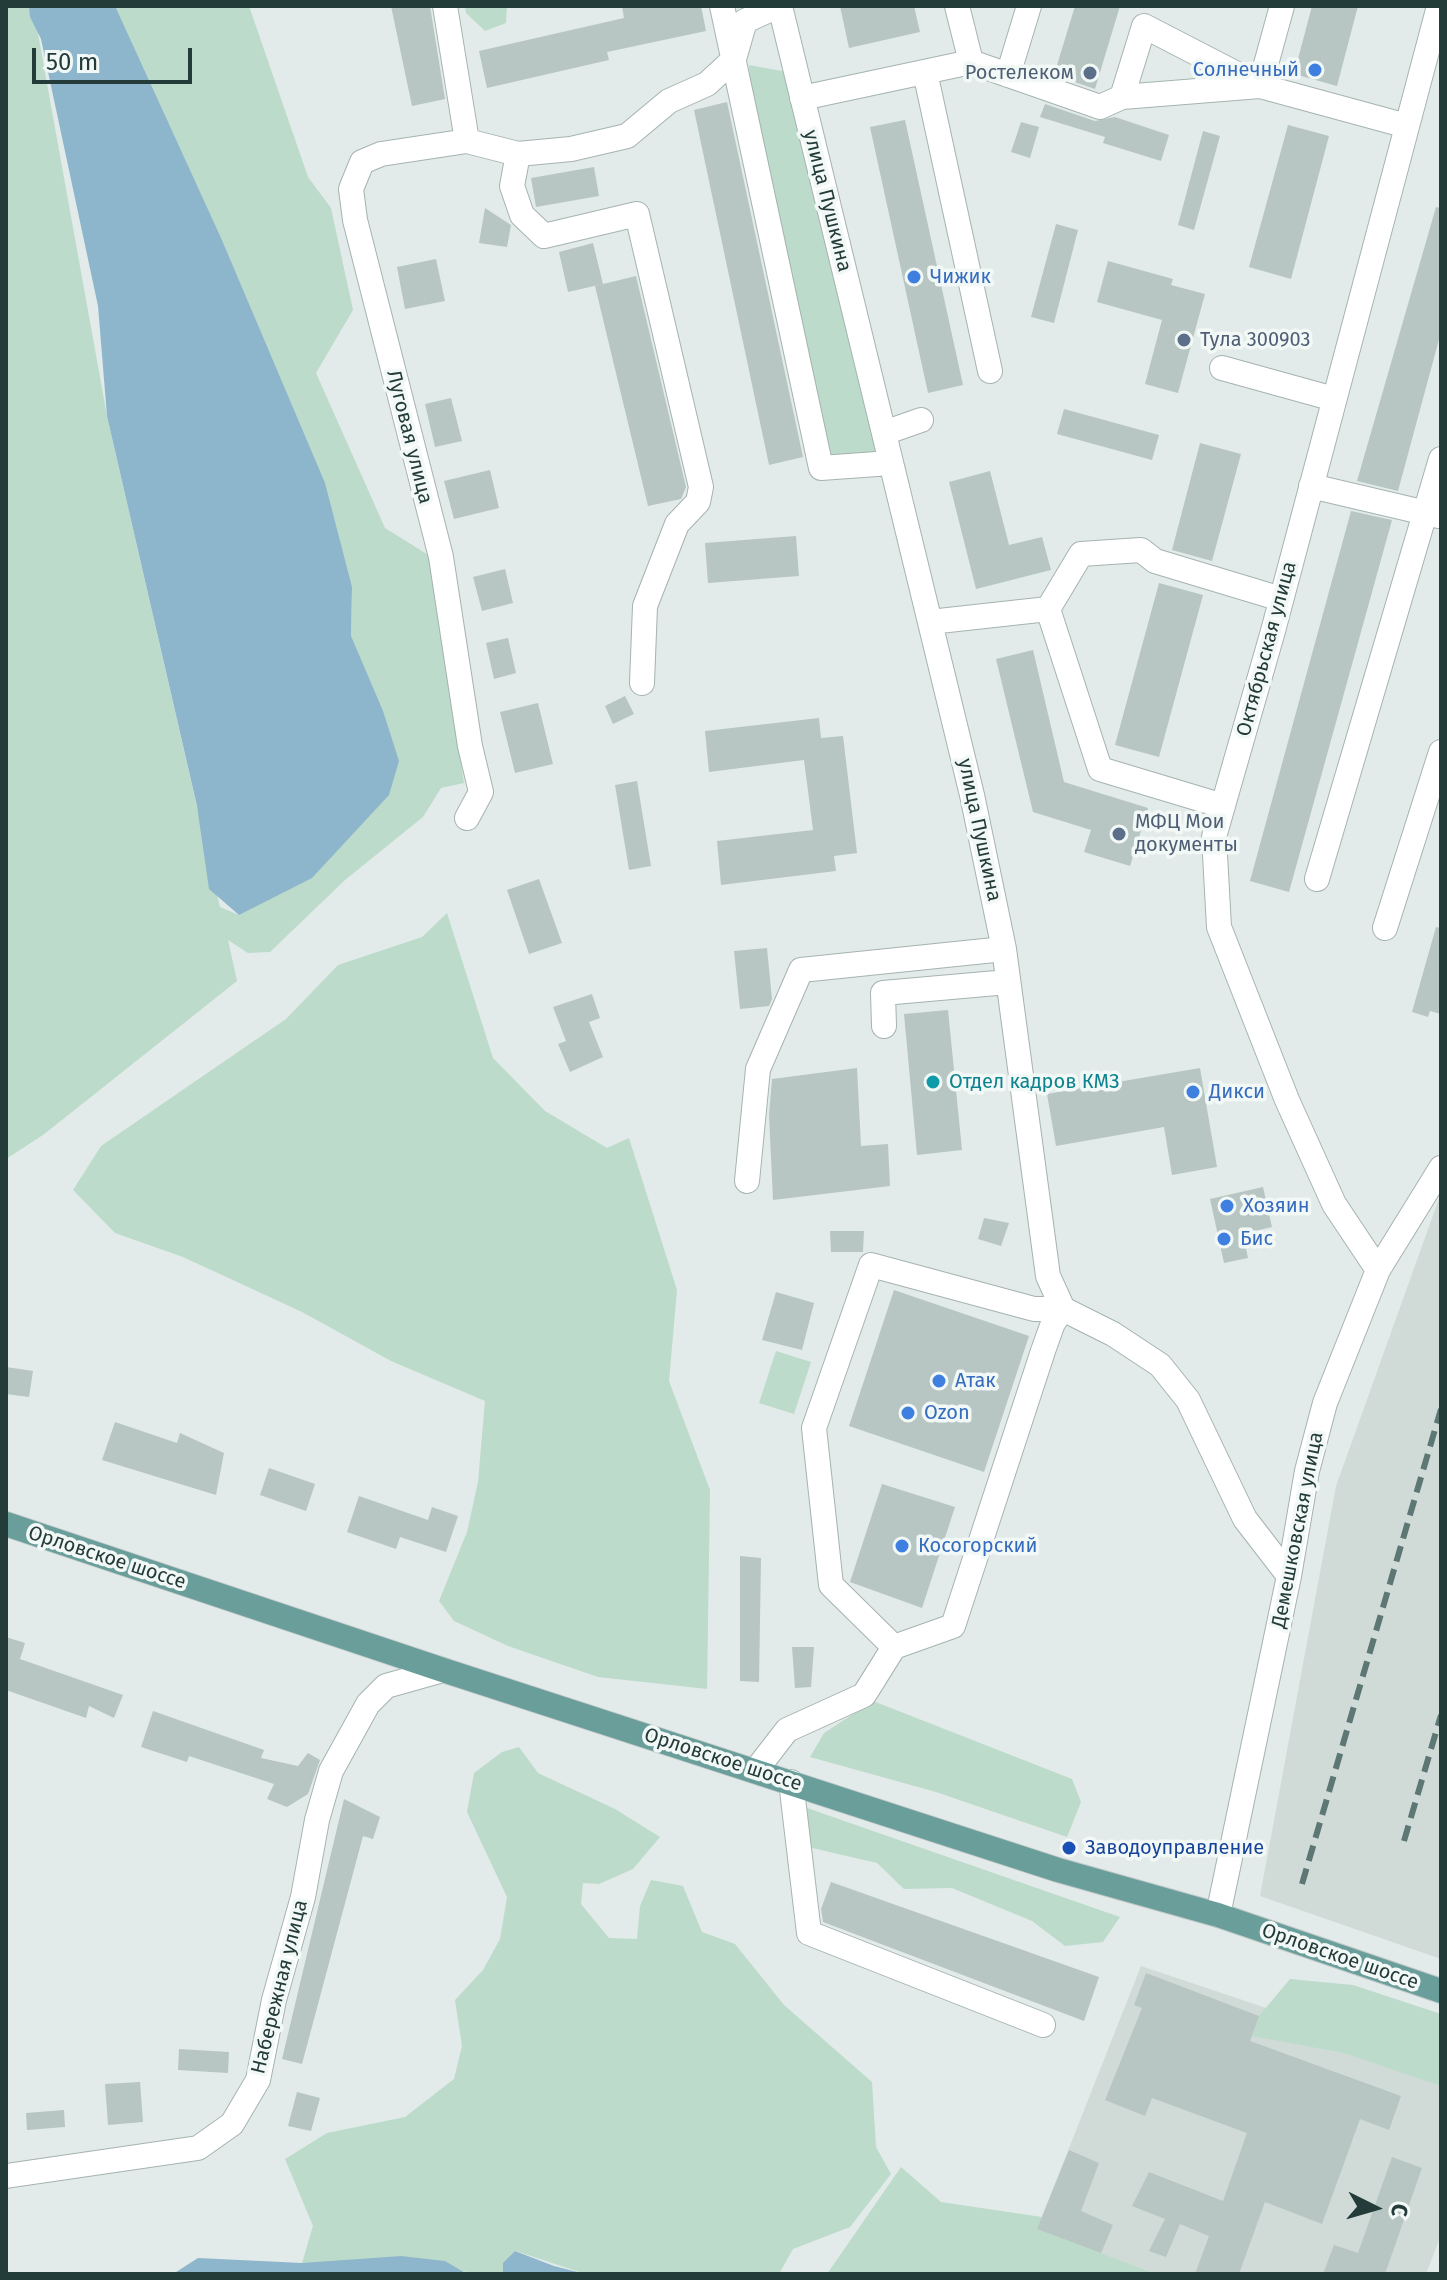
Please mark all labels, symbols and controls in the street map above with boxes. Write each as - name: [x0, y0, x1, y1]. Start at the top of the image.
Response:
- scale bar: [36, 32, 196, 82]
- text: 50 m: [46, 48, 98, 76]
- place label: Солнечный: [1193, 58, 1299, 82]
- place label: Ростелеком: [965, 61, 1074, 85]
- marker: Солнечный: [1306, 61, 1324, 79]
- marker: Ростелеком: [1081, 64, 1099, 82]
- street label: улица Пушкина: [798, 128, 856, 274]
- place label: Чижик: [930, 265, 991, 289]
- marker: Чижик: [905, 268, 923, 286]
- place label: Тула 300903: [1200, 328, 1310, 352]
- marker: Тула 300903: [1175, 331, 1193, 349]
- street label: Луговая улица: [381, 368, 437, 506]
- street label: Октябрьская улица: [1232, 559, 1302, 739]
- street label: улица Пушкина: [952, 756, 1006, 904]
- place label: МФЦ Мои документы: [1135, 810, 1238, 857]
- marker: МФЦ Мои документы: [1110, 825, 1128, 843]
- place label: Отдел кадров КМЗ: [949, 1070, 1120, 1094]
- marker: Отдел кадров КМЗ: [924, 1073, 942, 1091]
- place label: Дикси: [1209, 1080, 1265, 1104]
- marker: Дикси: [1184, 1083, 1202, 1101]
- place label: Хозяин: [1243, 1194, 1310, 1218]
- marker: Хозяин: [1218, 1197, 1236, 1215]
- place label: Бис: [1240, 1227, 1273, 1251]
- marker: Бис: [1215, 1230, 1233, 1248]
- place label: Атак: [955, 1369, 996, 1393]
- marker: Атак: [930, 1372, 948, 1390]
- place label: Ozon: [924, 1401, 970, 1425]
- marker: Ozon: [899, 1404, 917, 1422]
- street label: Демешковская улица: [1267, 1430, 1329, 1630]
- street label: Орловское шоссе: [25, 1521, 189, 1595]
- place label: Косогорский: [918, 1534, 1038, 1558]
- marker: Косогорский: [893, 1537, 911, 1555]
- street label: Орловское шоссе: [641, 1723, 805, 1797]
- place label: Заводоуправление: [1085, 1836, 1264, 1860]
- marker: Заводоуправление: [1060, 1839, 1078, 1857]
- street label: Набережная улица: [247, 1897, 313, 2077]
- street label: Орловское шоссе: [1258, 1919, 1422, 1995]
- north arrow: [1335, 2168, 1415, 2248]
- text: С: [1385, 2203, 1413, 2218]

